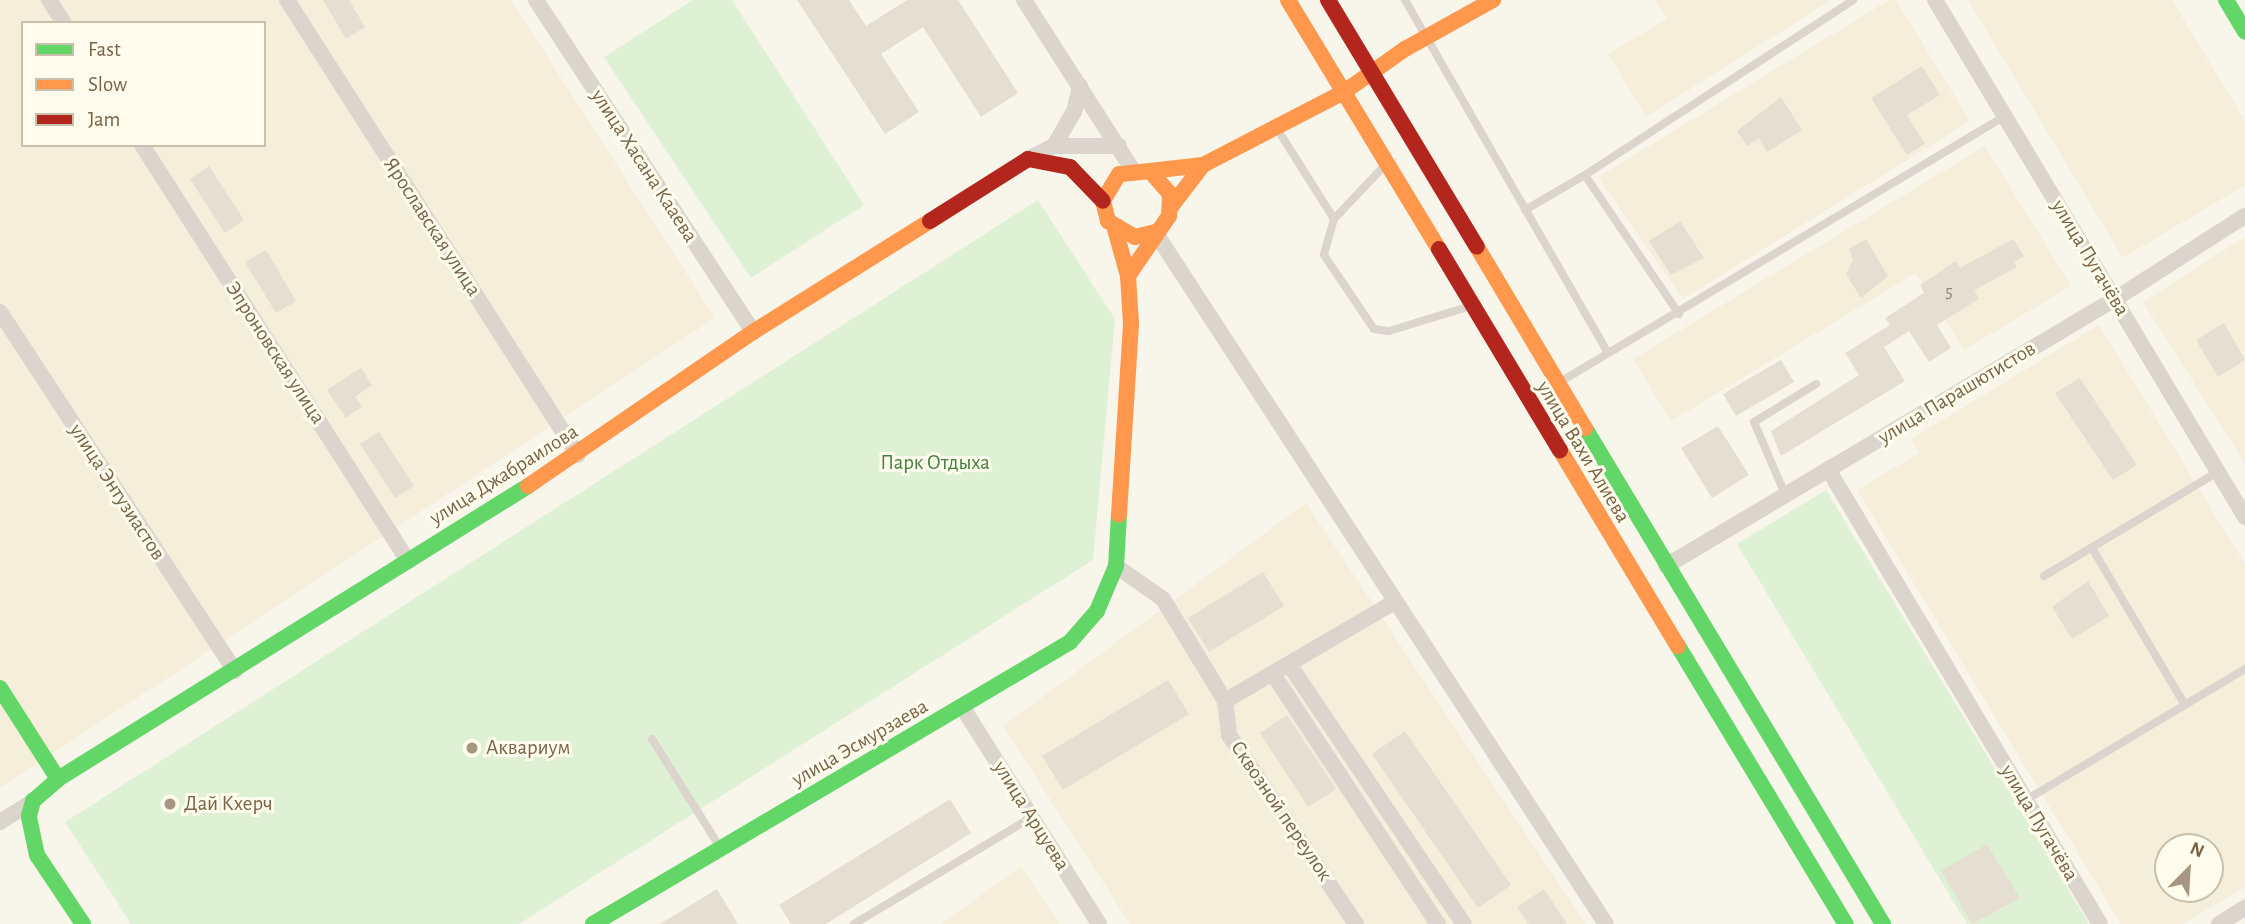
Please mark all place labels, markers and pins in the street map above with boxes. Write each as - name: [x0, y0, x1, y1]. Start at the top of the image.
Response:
- place label: Аквариум: [486, 735, 570, 761]
- marker: Аквариум: [464, 740, 480, 756]
- place label: Дай Кхерч: [184, 791, 273, 817]
- marker: Дай Кхерч: [162, 796, 178, 812]

